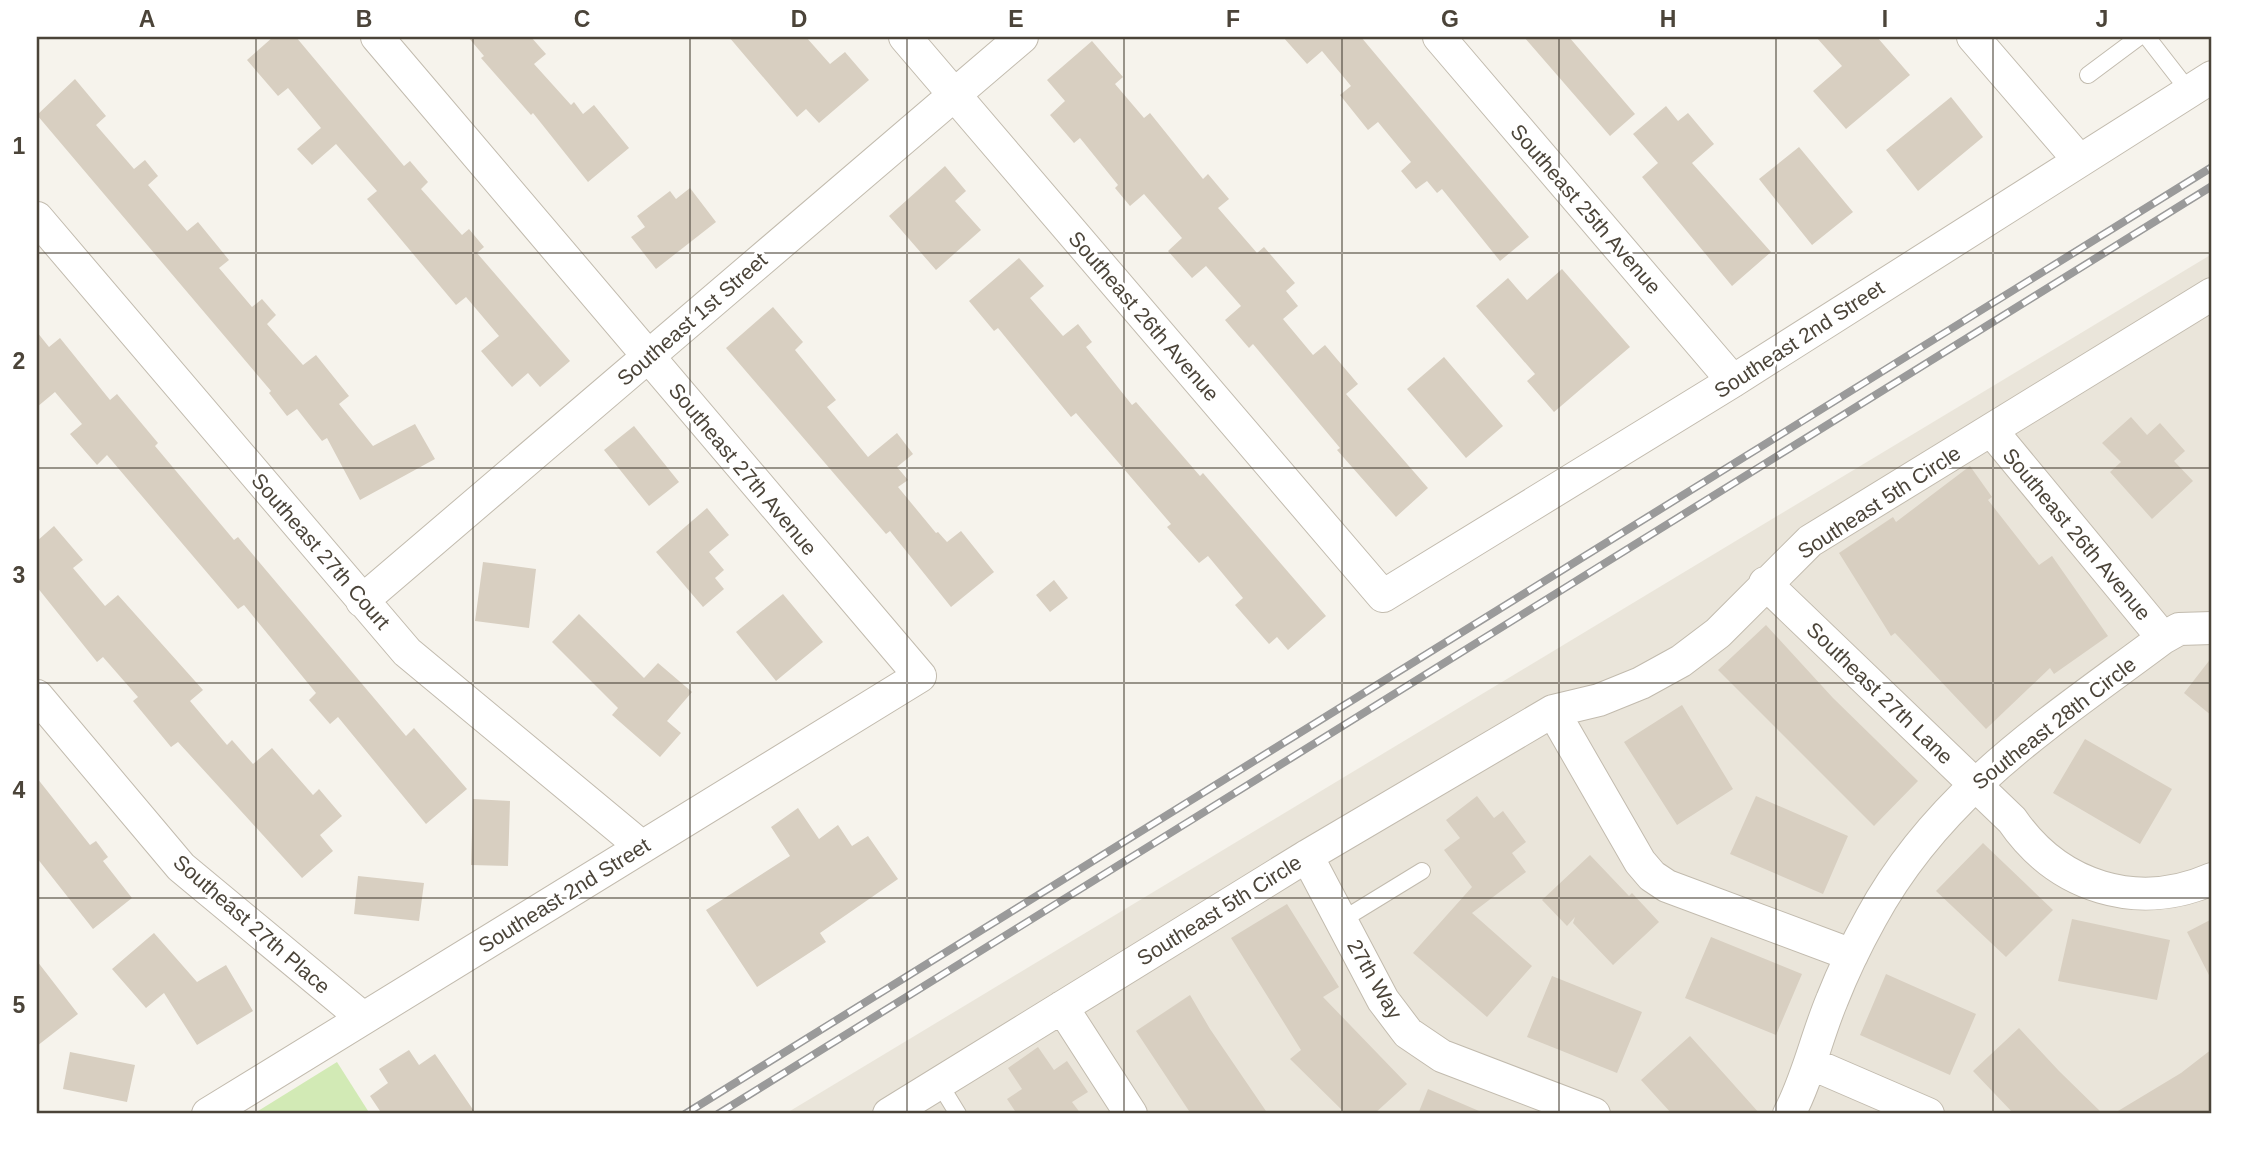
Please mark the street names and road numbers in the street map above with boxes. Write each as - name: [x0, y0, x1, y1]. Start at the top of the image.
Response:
- street label: Southeast 25th Avenue: [1506, 120, 1666, 298]
- street label: Southeast 26th Avenue: [1064, 227, 1224, 405]
- street label: Southeast 1st Street: [613, 248, 771, 390]
- street label: Southeast 2nd Street: [1710, 276, 1888, 402]
- street label: Southeast 27th Avenue: [665, 379, 821, 559]
- street label: Southeast 5th Circle: [1793, 441, 1965, 563]
- street label: Southeast 26th Avenue: [1999, 444, 2155, 624]
- street label: Southeast 27th Court: [247, 469, 395, 634]
- street label: Southeast 27th Lane: [1802, 617, 1958, 769]
- street label: Southeast 28th Circle: [1968, 652, 2140, 794]
- street label: Southeast 2nd Street: [474, 833, 654, 957]
- street label: Southeast 27th Place: [169, 850, 335, 998]
- street label: Southeast 5th Circle: [1133, 850, 1305, 970]
- street label: 27th Way: [1343, 935, 1407, 1023]

